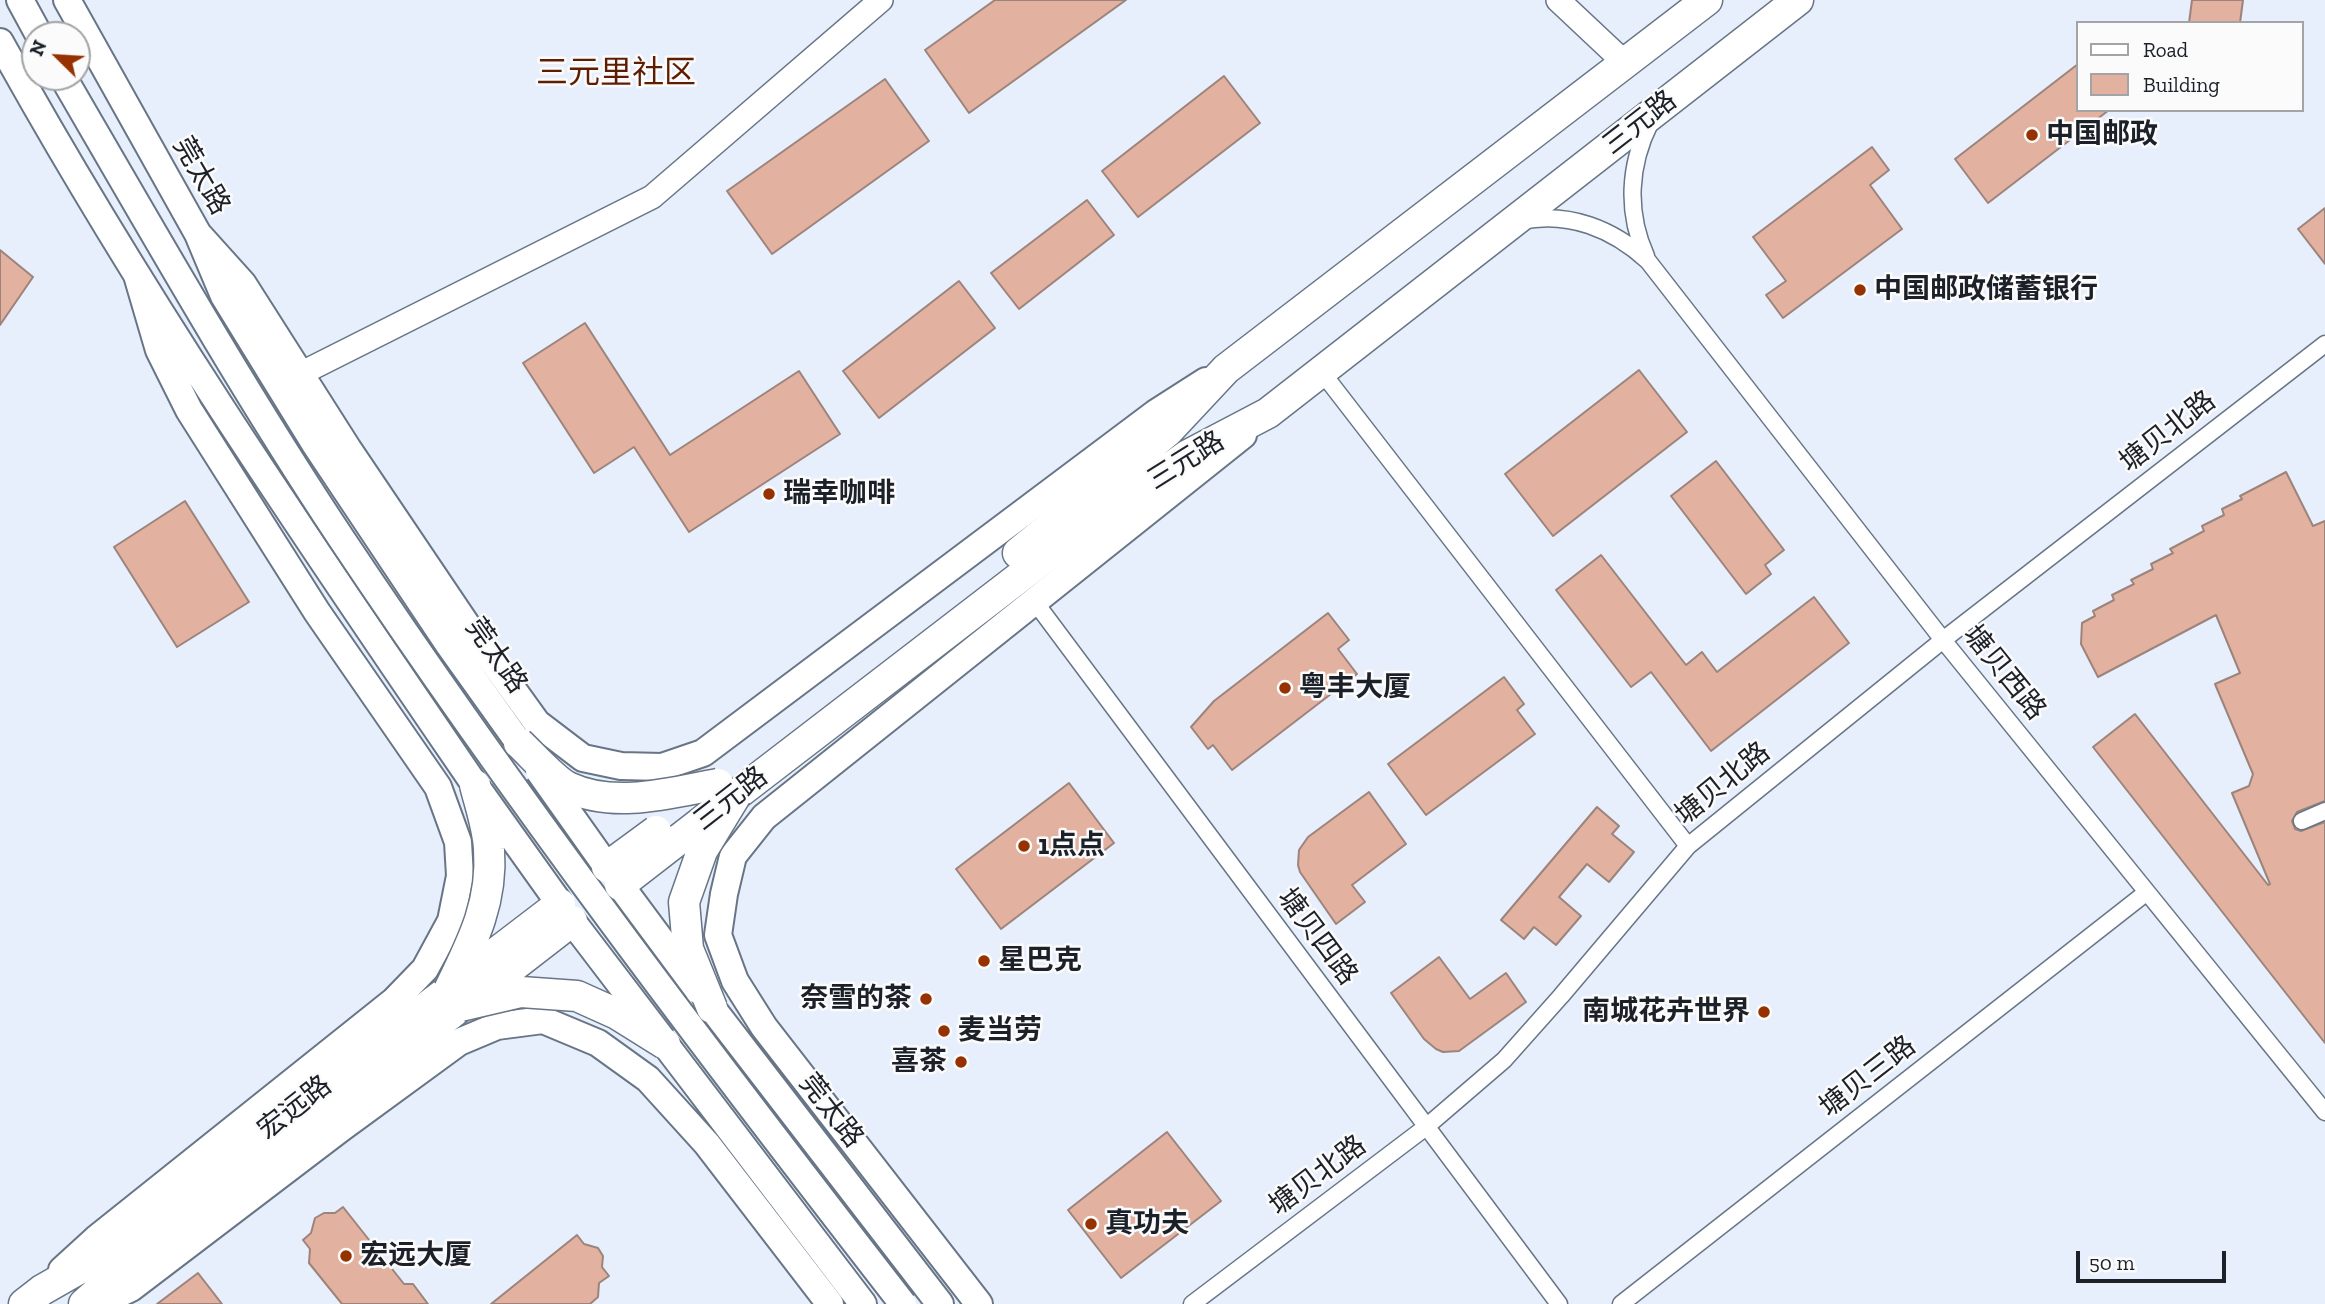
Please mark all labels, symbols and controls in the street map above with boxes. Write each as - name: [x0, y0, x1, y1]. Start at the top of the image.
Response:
- north arrow: [21, 21, 91, 91]
- legend: [2076, 21, 2304, 112]
- text: N: [25, 37, 52, 59]
- text: Road: [2143, 37, 2188, 62]
- district label: 三元里社区: [536, 55, 696, 93]
- text: Building: [2143, 72, 2220, 97]
- street label: 三元路: [1597, 84, 1683, 162]
- place label: 中国邮政: [2046, 118, 2158, 152]
- marker: 中国邮政: [2024, 127, 2040, 143]
- street label: 莞太路: [165, 131, 237, 221]
- place label: 中国邮政储蓄银行: [1874, 273, 2098, 307]
- marker: 中国邮政储蓄银行: [1852, 282, 1868, 298]
- street label: 塘贝北路: [2114, 384, 2222, 480]
- street label: 三元路: [1141, 424, 1231, 498]
- place label: 瑞幸咖啡: [783, 477, 895, 511]
- marker: 瑞幸咖啡: [761, 486, 777, 502]
- street label: 莞太路: [458, 612, 534, 700]
- street label: 塘贝西路: [1956, 619, 2052, 727]
- place label: 粤丰大厦: [1299, 671, 1411, 705]
- marker: 粤丰大厦: [1277, 680, 1293, 696]
- street label: 塘贝北路: [1669, 736, 1777, 832]
- street label: 三元路: [688, 760, 774, 838]
- place label: 1点点: [1038, 829, 1105, 863]
- marker: 1点点: [1016, 838, 1032, 854]
- street label: 塘贝四路: [1270, 882, 1364, 992]
- place label: 星巴克: [998, 944, 1082, 978]
- marker: 星巴克: [976, 953, 992, 969]
- place label: 奈雪的茶: [800, 982, 912, 1016]
- marker: 奈雪的茶: [918, 991, 934, 1007]
- place label: 南城花卉世界: [1582, 995, 1750, 1029]
- marker: 南城花卉世界: [1756, 1004, 1772, 1020]
- place label: 麦当劳: [958, 1014, 1042, 1048]
- marker: 麦当劳: [936, 1023, 952, 1039]
- street label: 塘贝三路: [1814, 1029, 1922, 1125]
- place label: 喜茶: [891, 1045, 947, 1079]
- marker: 喜茶: [953, 1054, 969, 1070]
- street label: 莞太路: [792, 1068, 870, 1154]
- street label: 宏远路: [252, 1069, 338, 1147]
- street label: 塘贝北路: [1263, 1129, 1373, 1223]
- place label: 真功夫: [1105, 1207, 1189, 1241]
- marker: 真功夫: [1083, 1216, 1099, 1232]
- scale bar: [2080, 1238, 2230, 1282]
- place label: 宏远大厦: [360, 1239, 472, 1273]
- marker: 宏远大厦: [338, 1248, 354, 1264]
- text: 50 m: [2089, 1250, 2135, 1275]

